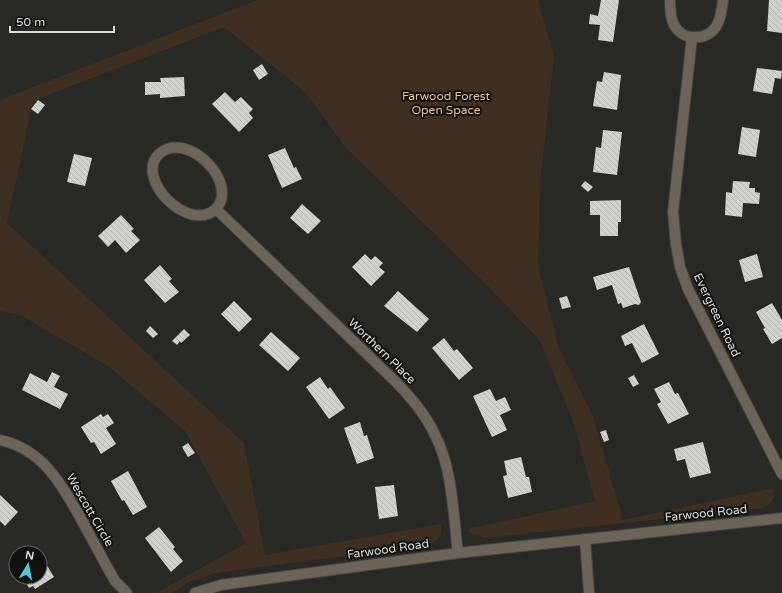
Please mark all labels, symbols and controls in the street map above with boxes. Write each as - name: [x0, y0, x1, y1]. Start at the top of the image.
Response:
- scale bar: [10, 8, 114, 34]
- text: 50 m: [16, 15, 45, 29]
- park label: Farwood Forest Open Space: [402, 89, 490, 117]
- street label: Evergreen Road: [691, 271, 743, 359]
- street label: Worthern Place: [345, 315, 419, 387]
- street label: Wescott Circle: [63, 471, 117, 549]
- street label: Farwood Road: [664, 502, 748, 524]
- street label: Farwood Road: [346, 536, 430, 562]
- north arrow: [8, 545, 48, 585]
- text: N: [24, 548, 35, 563]

